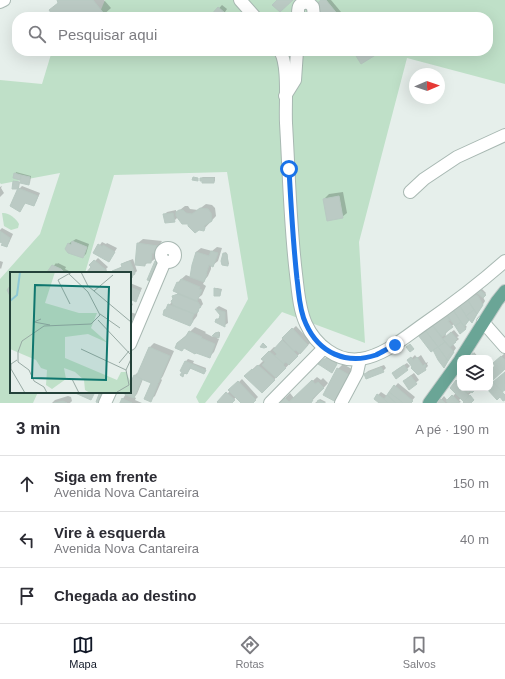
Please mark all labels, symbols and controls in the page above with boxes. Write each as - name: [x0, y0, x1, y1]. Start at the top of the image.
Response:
- search box: [12, 12, 493, 56]
- icon: search: [26, 23, 48, 45]
- text: Pesquisar aqui: [58, 26, 157, 43]
- north arrow: [409, 68, 445, 104]
- route start: [280, 160, 298, 178]
- inset map: [10, 272, 131, 393]
- route end: [386, 336, 404, 354]
- map controls: [457, 355, 493, 391]
- button: layers: [457, 355, 493, 391]
- text: 3 min: [16, 419, 60, 438]
- text: A pé · 190 m: [415, 422, 489, 437]
- text: Siga em frente: [54, 468, 157, 485]
- icon: ahead: [16, 473, 38, 495]
- text: 150 m: [453, 476, 489, 491]
- text: Avenida Nova Cantareira: [54, 485, 199, 500]
- text: Vire à esquerda: [54, 524, 165, 541]
- icon: left: [16, 529, 38, 551]
- text: 40 m: [460, 532, 489, 547]
- text: Avenida Nova Cantareira: [54, 541, 199, 556]
- icon: arrive: [16, 585, 38, 607]
- text: Chegada ao destino: [54, 587, 197, 604]
- tab: Mapa: [69, 634, 97, 670]
- tab: Rotas: [235, 634, 264, 670]
- tab: Salvos: [403, 634, 436, 670]

